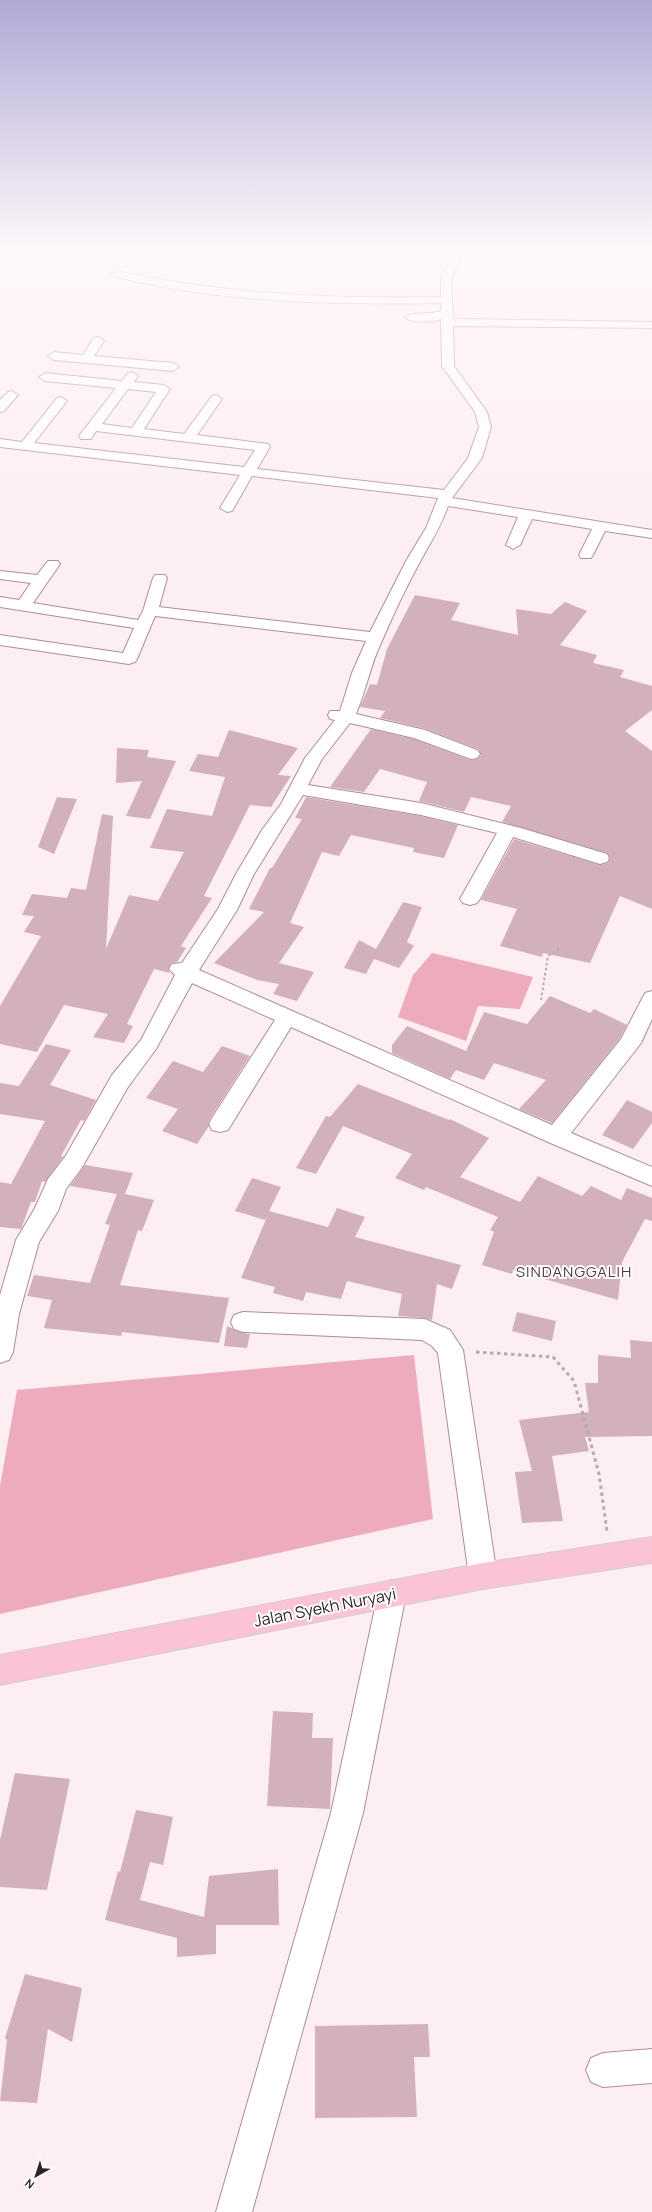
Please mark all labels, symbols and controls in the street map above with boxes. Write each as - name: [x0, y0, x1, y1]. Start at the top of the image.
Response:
- district label: SINDANGGALIH: [516, 1261, 632, 1282]
- street label: Jalan Syekh Nuryayi: [252, 1582, 398, 1632]
- north arrow: [16, 2156, 56, 2196]
- text: N: [22, 2176, 37, 2192]

